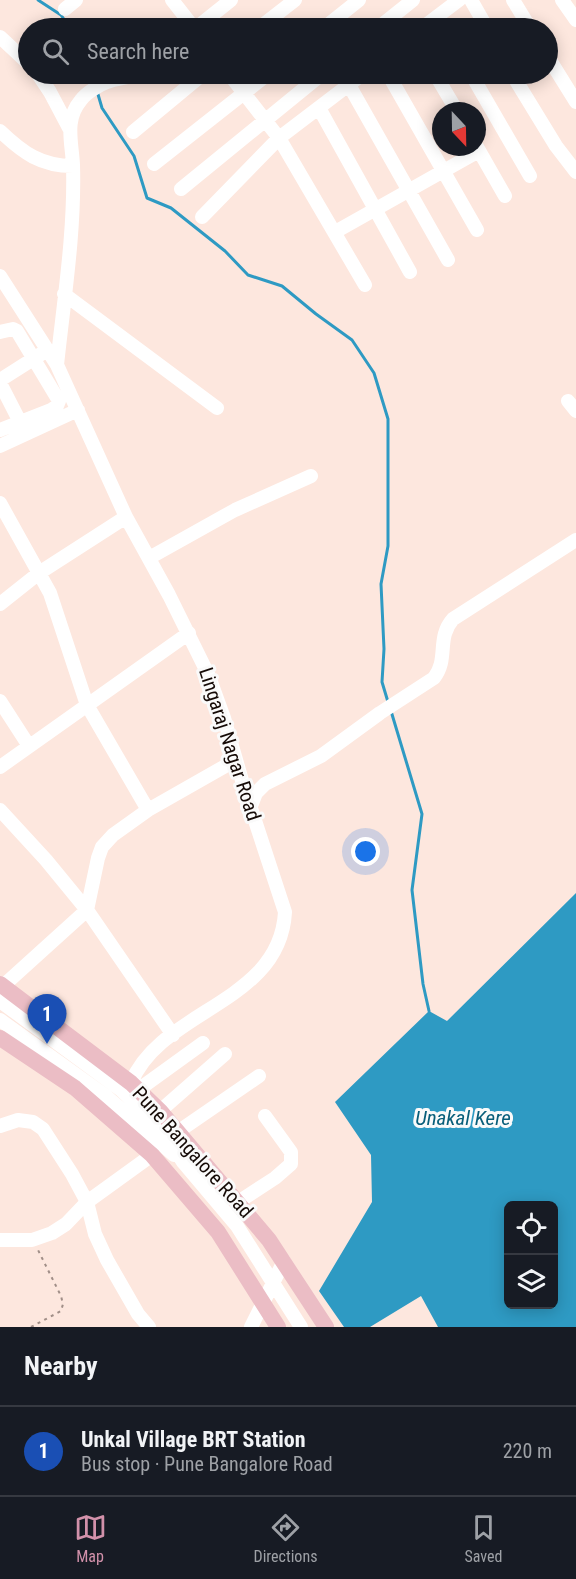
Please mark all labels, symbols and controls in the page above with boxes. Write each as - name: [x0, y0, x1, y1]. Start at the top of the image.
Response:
- search box: [18, 18, 558, 84]
- icon: search: [39, 35, 72, 68]
- text: Search here: [87, 39, 189, 64]
- north arrow: [432, 102, 486, 156]
- street label: Lingaraj Nagar Road: [194, 664, 266, 824]
- your location: [351, 837, 380, 866]
- pin: 1: [28, 994, 66, 1044]
- street label: Pune Bangalore Road: [128, 1081, 258, 1223]
- water label: Unakal Kere: [415, 1106, 511, 1130]
- map controls: [504, 1201, 558, 1309]
- button: locate: [504, 1201, 558, 1255]
- button: layers: [504, 1255, 558, 1309]
- text: Nearby: [24, 1351, 98, 1381]
- text: Unkal Village BRT Station: [81, 1427, 306, 1452]
- text: 1: [38, 1439, 49, 1463]
- text: 220 m: [503, 1439, 552, 1463]
- text: Bus stop · Pune Bangalore Road: [81, 1452, 333, 1476]
- tab: Map: [74, 1511, 107, 1566]
- tab: Directions: [254, 1511, 317, 1566]
- tab: Saved: [464, 1511, 502, 1566]

